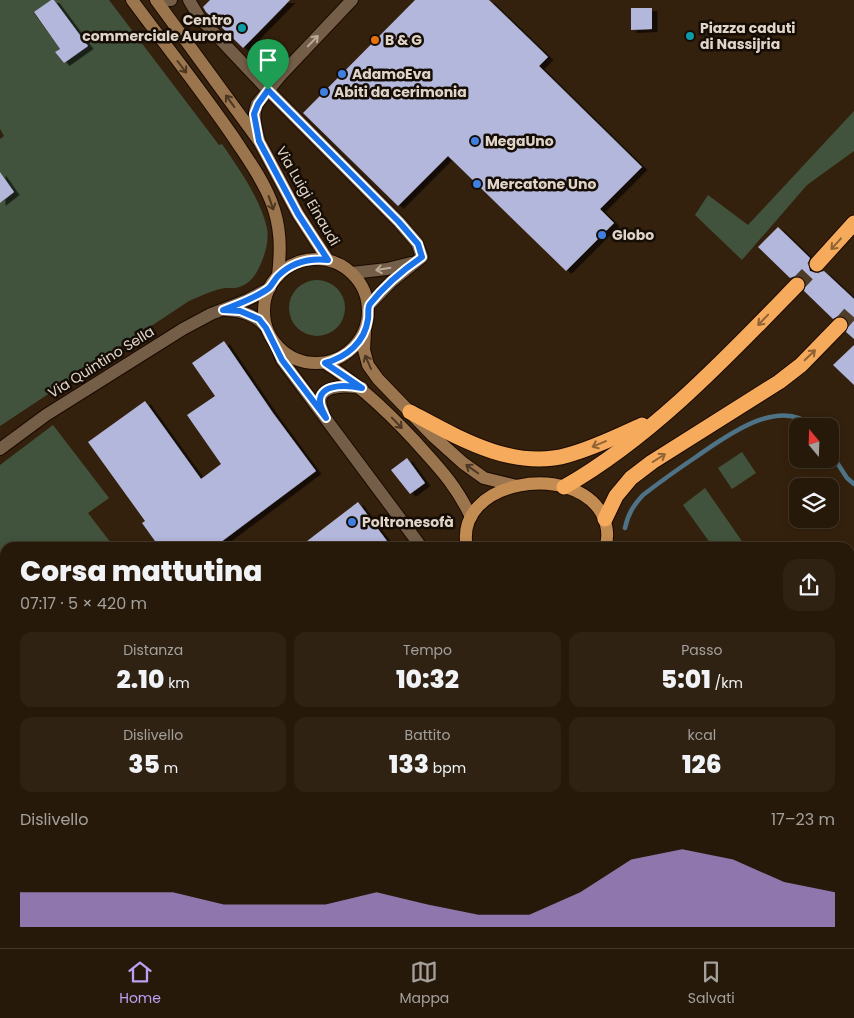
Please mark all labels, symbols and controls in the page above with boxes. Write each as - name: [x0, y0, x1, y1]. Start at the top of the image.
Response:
- place label: Centro commerciale Aurora: [82, 10, 232, 46]
- place label: Piazza caduti di Nassijria: [700, 18, 795, 54]
- marker: Centro commerciale Aurora: [236, 22, 248, 34]
- place label: B & G: [385, 30, 422, 50]
- marker: Piazza caduti di Nassijria: [684, 30, 696, 42]
- marker: B & G: [369, 34, 381, 46]
- one-way arrow: [307, 35, 319, 48]
- pin: [247, 39, 289, 90]
- icon: arrive: [254, 46, 282, 74]
- one-way arrow: [177, 60, 187, 74]
- place label: AdamoEva: [352, 64, 431, 84]
- marker: AdamoEva: [336, 68, 348, 80]
- place label: Abiti da cerimonia: [334, 82, 467, 102]
- marker: Abiti da cerimonia: [318, 86, 330, 98]
- one-way arrow: [225, 95, 236, 108]
- place label: MegaUno: [485, 131, 554, 151]
- marker: MegaUno: [469, 135, 481, 147]
- street label: Via Luigi Einaudi: [271, 142, 345, 250]
- place label: Mercatone Uno: [487, 174, 596, 194]
- marker: Mercatone Uno: [471, 178, 483, 190]
- one-way arrow: [267, 194, 276, 210]
- place label: Globo: [612, 225, 654, 245]
- marker: Globo: [596, 229, 608, 241]
- one-way arrow: [830, 237, 841, 250]
- one-way arrow: [375, 265, 391, 275]
- one-way arrow: [757, 314, 769, 326]
- street label: Via Quintino Sella: [44, 321, 158, 403]
- one-way arrow: [804, 349, 817, 361]
- one-way arrow: [363, 355, 372, 370]
- one-way arrow: [391, 416, 403, 429]
- north arrow: [789, 418, 839, 468]
- map controls: [789, 418, 839, 528]
- one-way arrow: [592, 440, 607, 449]
- one-way arrow: [652, 453, 666, 464]
- one-way arrow: [465, 464, 479, 474]
- button: layers: [789, 478, 839, 528]
- place label: Poltronesofà: [362, 512, 454, 532]
- marker: Poltronesofà: [346, 516, 358, 528]
- text: Corsa mattutina: [20, 552, 262, 591]
- button: share: [783, 559, 835, 611]
- text: 07:17 · 5 × 420 m: [20, 592, 147, 615]
- text: Distanza: [123, 640, 183, 660]
- text: Tempo: [403, 640, 452, 660]
- text: Passo: [681, 640, 722, 660]
- text: 2.10: [117, 662, 164, 697]
- text: 10:32: [396, 662, 459, 697]
- text: 5:01: [661, 662, 711, 697]
- text: km: [164, 673, 190, 693]
- text: /km: [711, 673, 743, 693]
- text: Dislivello: [123, 725, 183, 745]
- text: Battito: [405, 725, 450, 745]
- text: kcal: [688, 725, 716, 745]
- text: 35: [128, 747, 160, 782]
- text: 133: [389, 747, 429, 782]
- text: 126: [682, 747, 722, 782]
- text: m: [160, 758, 178, 778]
- text: bpm: [429, 758, 466, 778]
- text: Dislivello: [20, 808, 88, 831]
- text: 17–23 m: [771, 808, 835, 831]
- tab: Home: [119, 958, 161, 1009]
- tab: Mappa: [399, 958, 449, 1009]
- tab: Salvati: [688, 958, 735, 1009]

